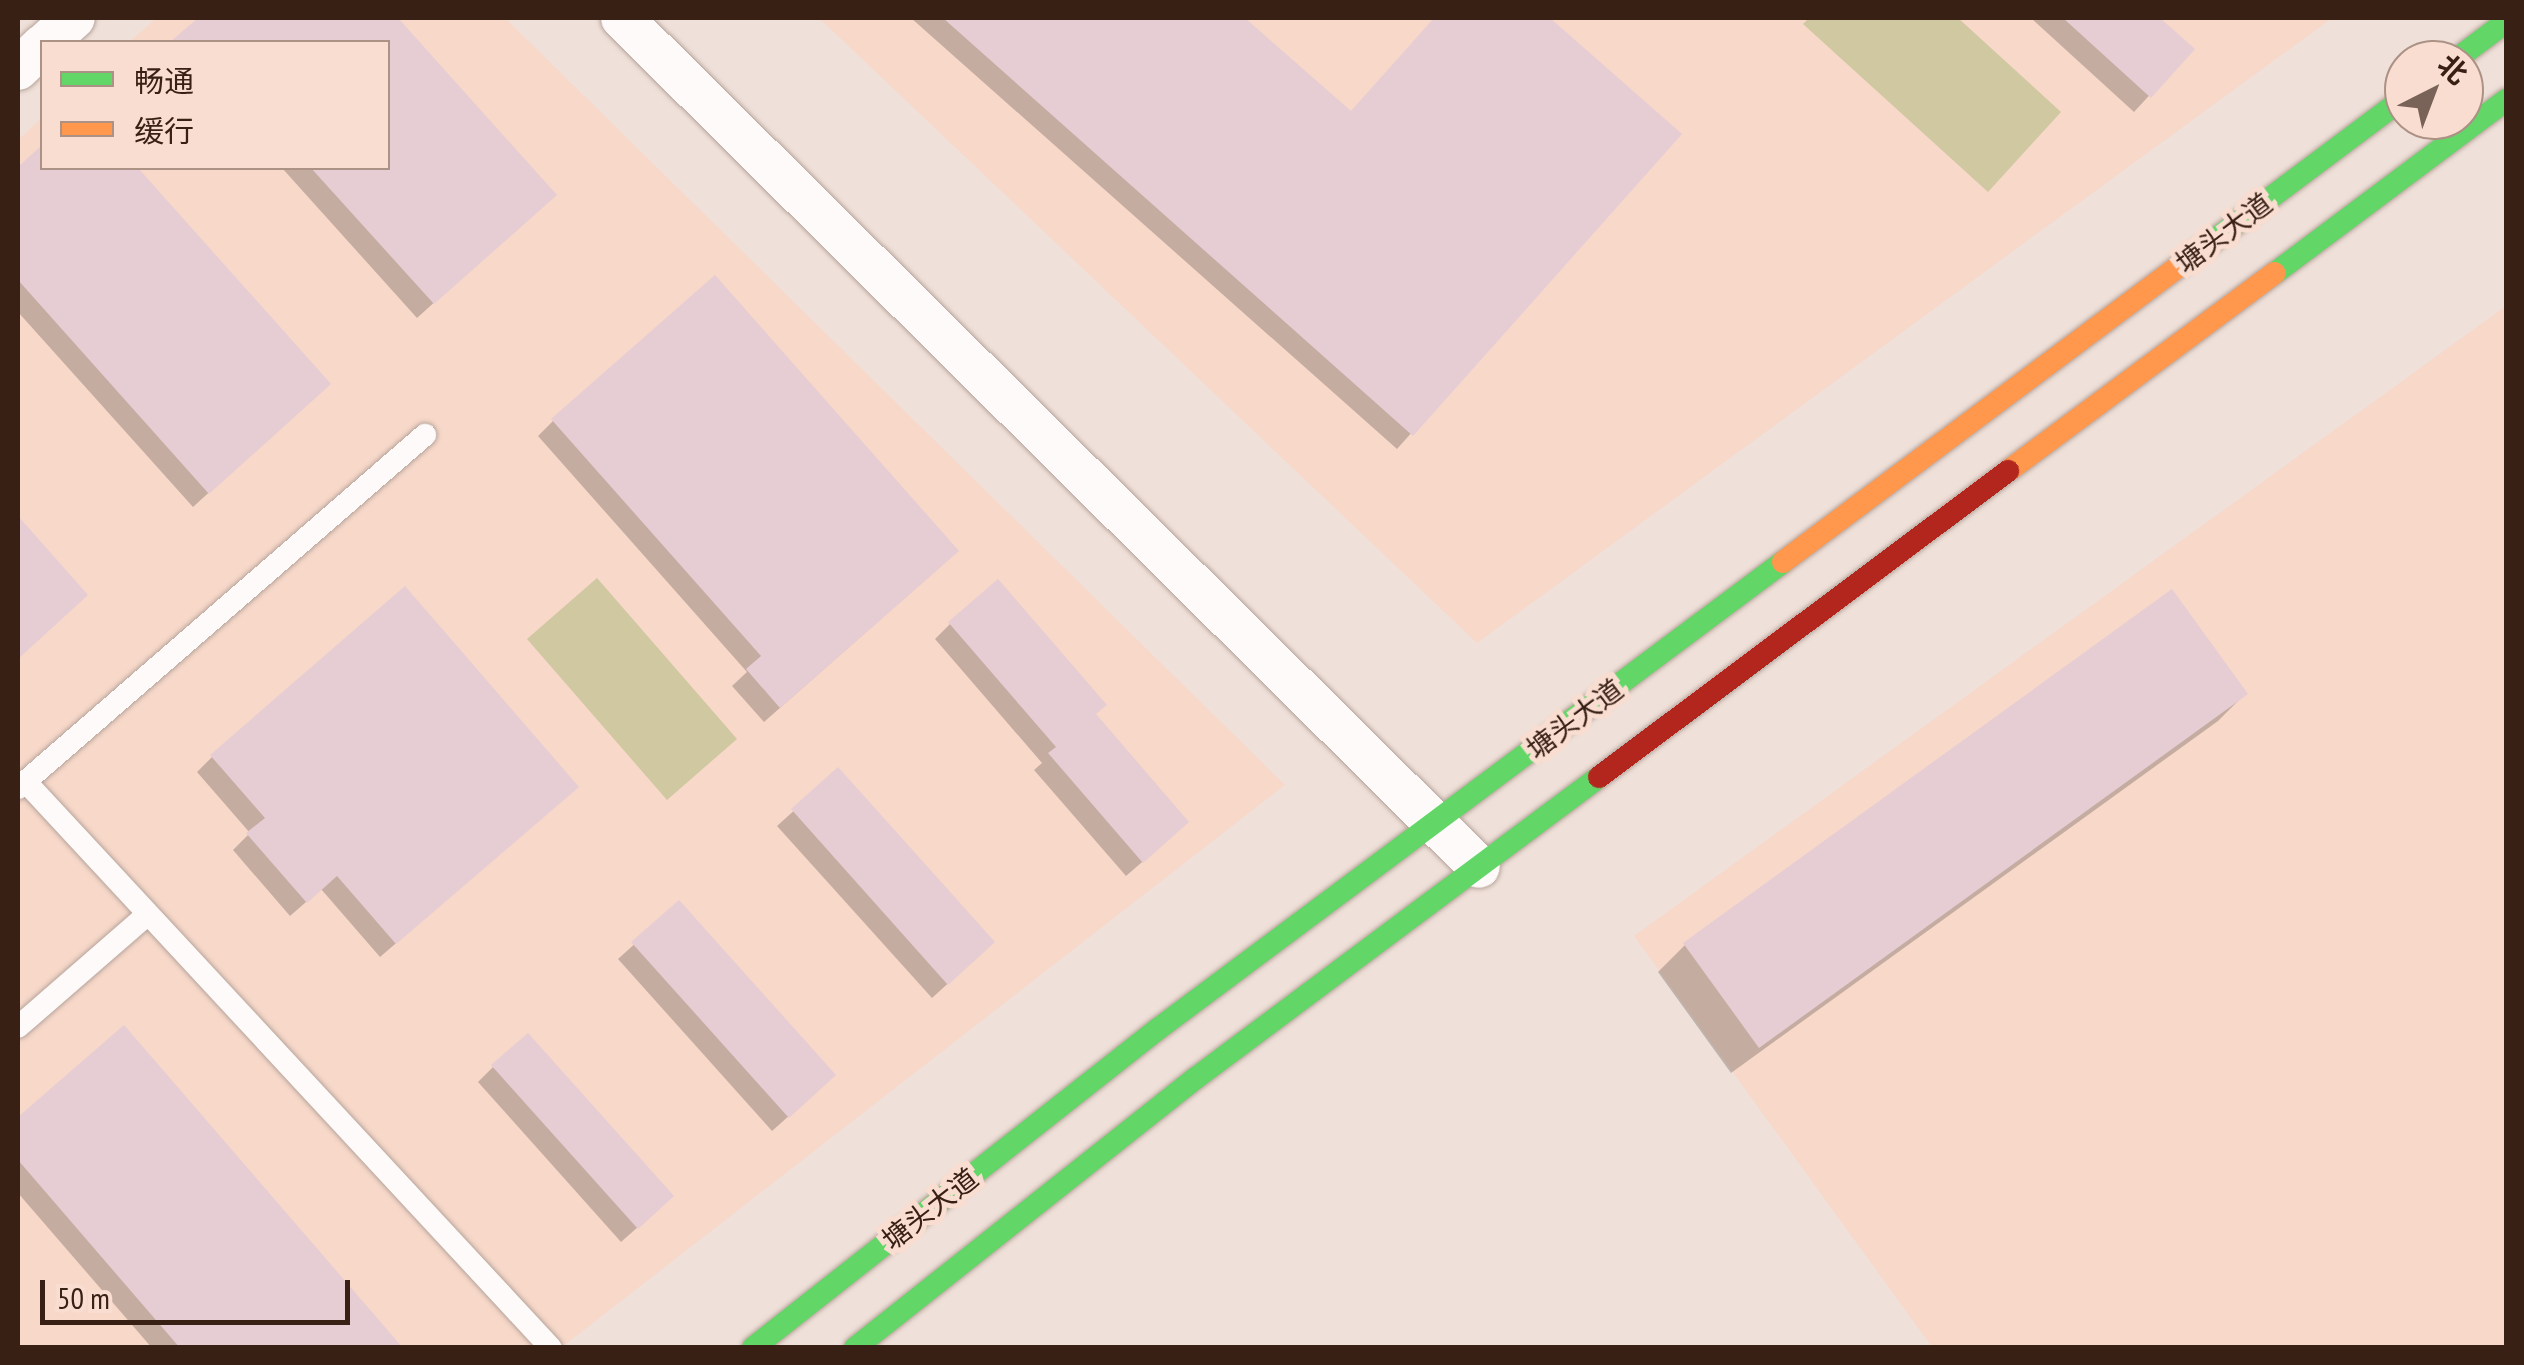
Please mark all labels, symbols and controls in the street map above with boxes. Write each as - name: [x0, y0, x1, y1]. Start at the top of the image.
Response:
- legend: [40, 40, 390, 170]
- north arrow: [2384, 40, 2484, 140]
- text: 北: [2430, 46, 2476, 92]
- text: 畅通: [134, 61, 194, 100]
- text: 缓行: [134, 111, 194, 150]
- street label: 塘头大道: [2169, 186, 2279, 280]
- street label: 塘头大道: [1520, 672, 1630, 766]
- street label: 塘头大道: [876, 1161, 984, 1257]
- scale bar: [45, 1260, 355, 1322]
- text: 50 m: [57, 1278, 110, 1317]

